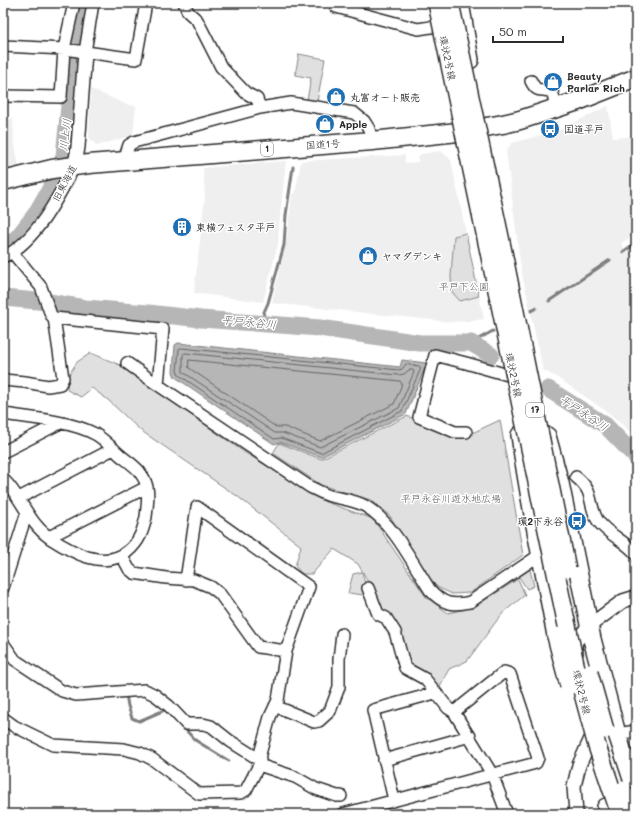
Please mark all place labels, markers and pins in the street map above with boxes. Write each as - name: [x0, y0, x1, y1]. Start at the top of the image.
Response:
- place label: Beauty Parlar Rich: [567, 69, 625, 95]
- shop icon: Beauty Parlar Rich: [542, 71, 564, 93]
- shop icon: 丸富オート販売: [325, 86, 347, 108]
- place label: 丸富オート販売: [350, 90, 420, 104]
- shop icon: Apple: [314, 113, 336, 135]
- place label: Apple: [339, 117, 367, 131]
- bus stop icon: 国道平戸: [539, 118, 561, 140]
- place label: 国道平戸: [564, 122, 604, 136]
- building icon: 東横フェスタ平戸: [171, 216, 193, 238]
- place label: 東横フェスタ平戸: [196, 220, 275, 234]
- shop icon: ヤマダデンキ: [357, 245, 379, 267]
- place label: ヤマダデンキ: [382, 249, 442, 263]
- bus stop icon: 環2下永谷: [566, 510, 588, 532]
- place label: 環2下永谷: [517, 514, 563, 528]

